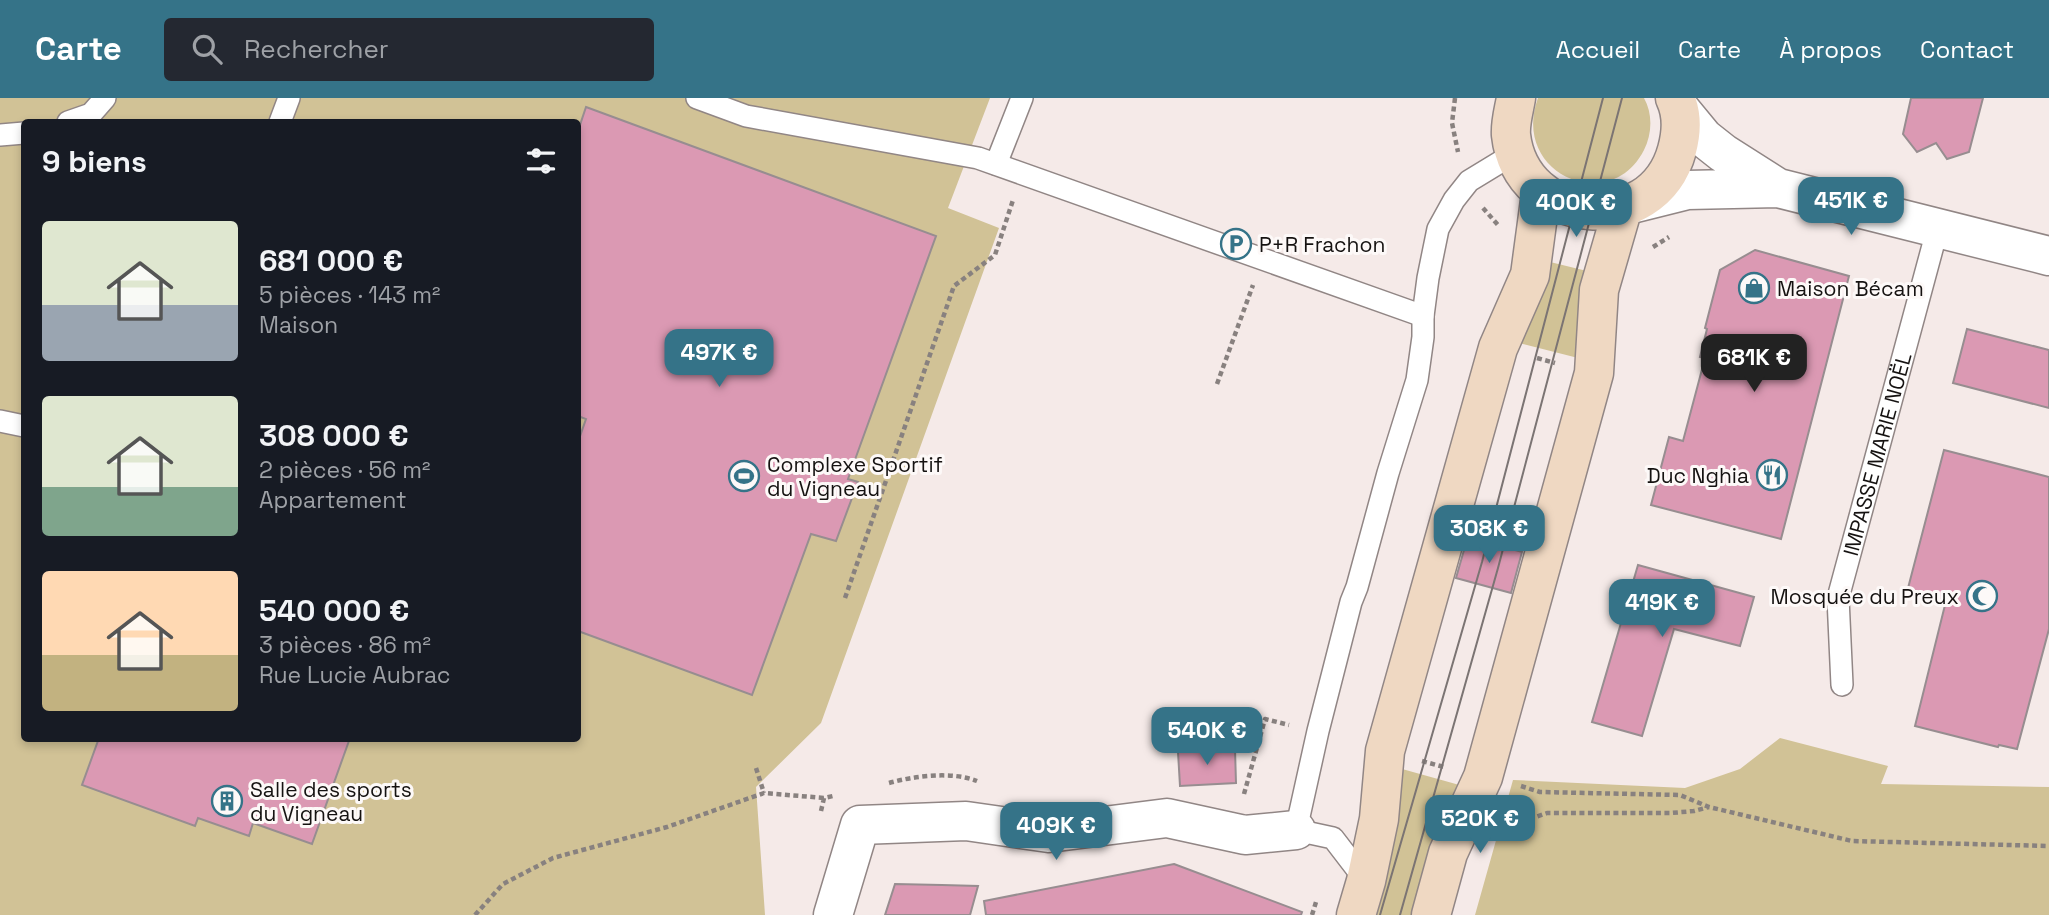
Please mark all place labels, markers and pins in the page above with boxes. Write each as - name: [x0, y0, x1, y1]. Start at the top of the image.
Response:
- pin: 451K €: [1794, 178, 1908, 237]
- pin: 400K €: [1519, 180, 1633, 239]
- parking icon: P+R Frachon: [1219, 227, 1253, 261]
- place label: P+R Frachon: [1259, 231, 1385, 258]
- shop icon: Maison Bécam: [1737, 271, 1771, 305]
- place label: Maison Bécam: [1777, 275, 1924, 302]
- pin: 497K €: [662, 330, 776, 389]
- pin: 681K €: [1697, 334, 1811, 394]
- place label: Complexe Sportif du Vigneau: [767, 451, 943, 502]
- restaurant icon: Duc Nghia: [1755, 458, 1789, 492]
- sports icon: Complexe Sportif du Vigneau: [727, 459, 761, 493]
- place label: Duc Nghia: [1647, 462, 1749, 489]
- pin: 308K €: [1432, 505, 1546, 565]
- mosque icon: Mosquée du Preux: [1965, 579, 1999, 613]
- pin: 419K €: [1605, 580, 1719, 639]
- place label: Mosquée du Preux: [1770, 583, 1959, 610]
- pin: 540K €: [1150, 708, 1264, 767]
- place label: Salle des sports du Vigneau: [250, 776, 412, 827]
- building icon: Salle des sports du Vigneau: [210, 784, 244, 818]
- pin: 520K €: [1423, 796, 1537, 855]
- pin: 409K €: [999, 802, 1113, 862]

